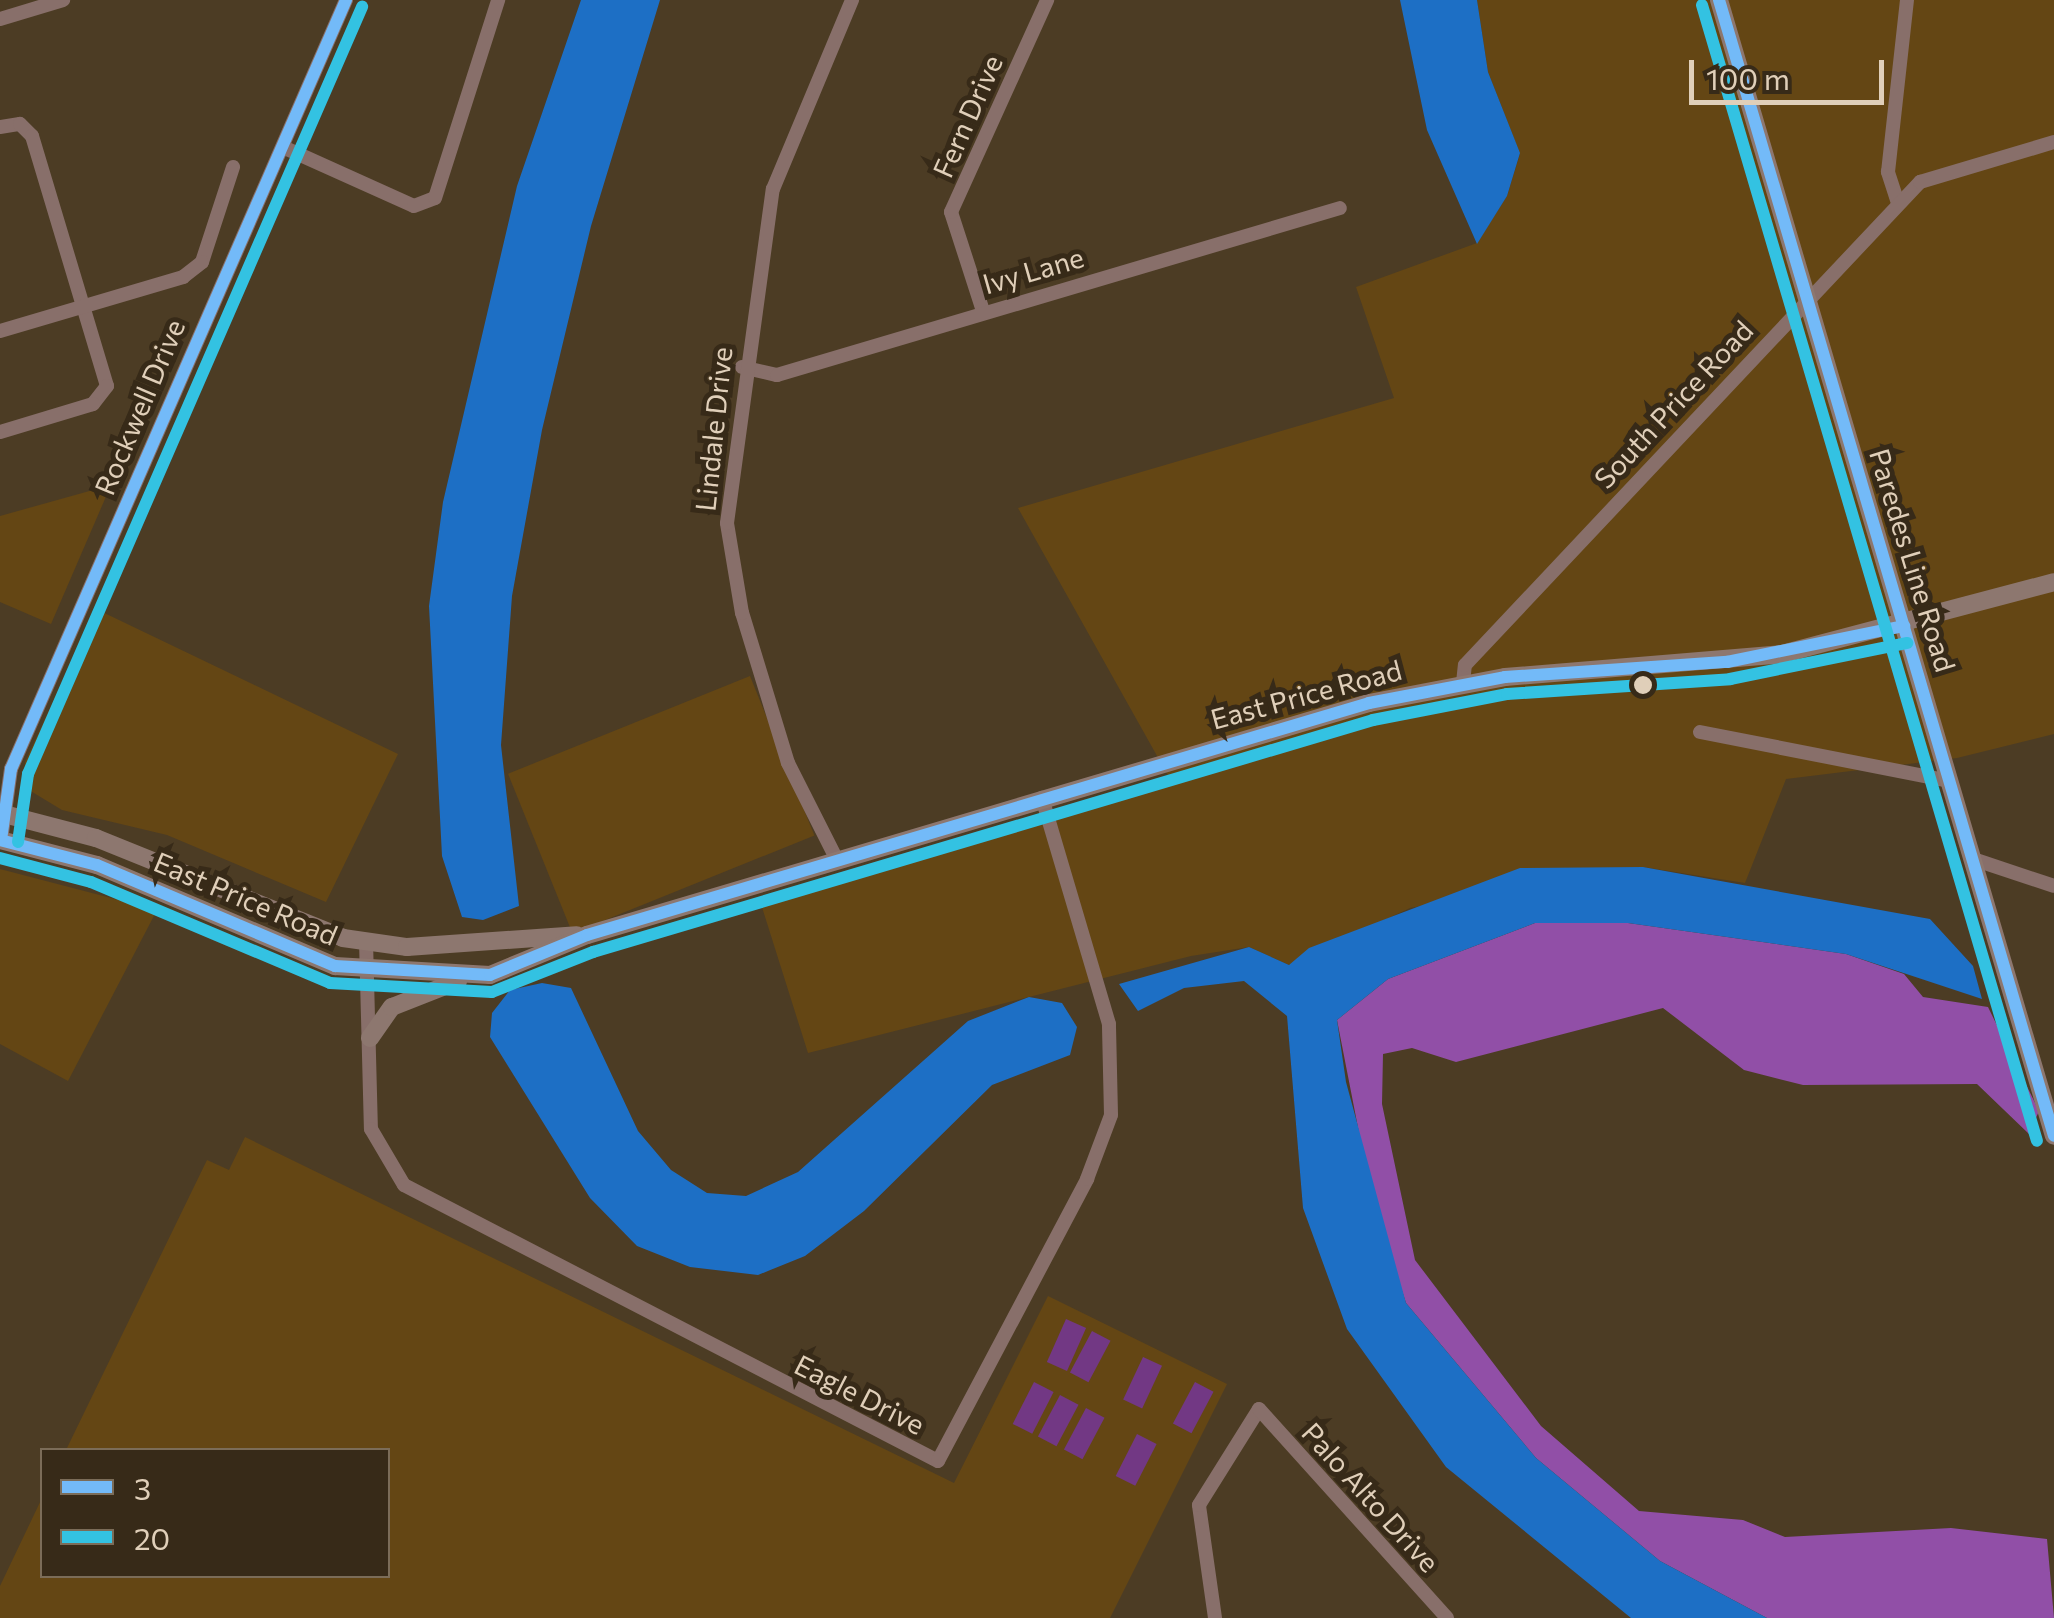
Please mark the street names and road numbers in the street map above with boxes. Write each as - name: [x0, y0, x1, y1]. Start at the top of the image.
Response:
- street label: Fern Drive: [925, 50, 1009, 182]
- street label: Ivy Lane: [979, 240, 1087, 300]
- street label: South Price Road: [1587, 313, 1759, 495]
- street label: Rockwell Drive: [87, 314, 191, 500]
- street label: Lindale Drive: [688, 345, 738, 513]
- street label: Paredes Line Road: [1863, 444, 1963, 676]
- street label: East Price Road: [1207, 652, 1405, 736]
- street label: East Price Road: [149, 844, 343, 952]
- street label: Eagle Drive: [789, 1347, 931, 1441]
- street label: Palo Alto Drive: [1295, 1416, 1447, 1578]

